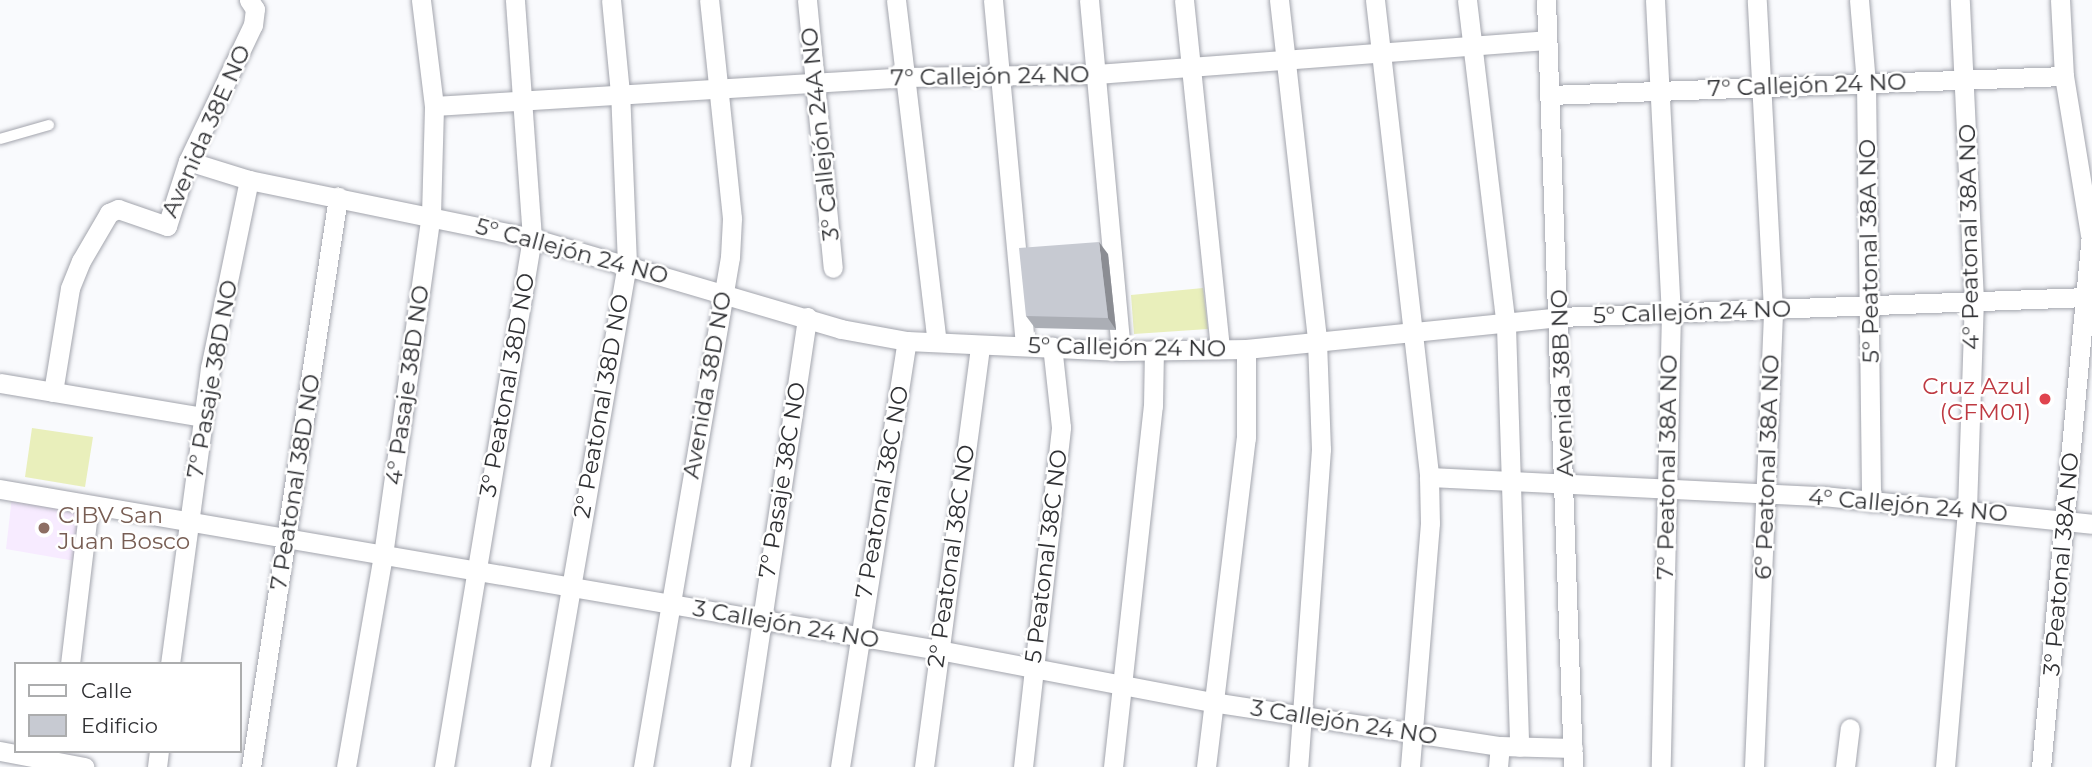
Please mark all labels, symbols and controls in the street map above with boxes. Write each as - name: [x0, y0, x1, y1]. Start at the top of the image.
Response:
- street label: 3° Callejón 24A NO: [795, 26, 845, 242]
- street label: Avenida 38E NO: [156, 40, 256, 222]
- street label: 7° Callejón 24 NO: [890, 60, 1090, 92]
- street label: 7° Callejón 24 NO: [1707, 68, 1907, 102]
- street label: 4° Peatonal 38A NO: [1953, 124, 1985, 350]
- street label: 5° Peatonal 38A NO: [1853, 139, 1885, 363]
- street label: 5° Callejón 24 NO: [473, 212, 671, 290]
- street label: 3° Peatonal 38D NO: [474, 271, 540, 499]
- street label: 7° Pasaje 38D NO: [181, 278, 243, 480]
- street label: 4° Pasaje 38D NO: [379, 283, 435, 487]
- street label: Avenida 38D NO: [677, 289, 737, 481]
- street label: Avenida 38B NO: [1545, 289, 1579, 477]
- street label: 2° Peatonal 38D NO: [568, 292, 634, 520]
- street label: 5° Callejón 24 NO: [1592, 295, 1792, 329]
- street label: 5° Callejón 24 NO: [1028, 331, 1226, 363]
- street label: 7° Peatonal 38A NO: [1651, 354, 1683, 580]
- street label: 6º Peatonal 38A NO: [1749, 354, 1785, 580]
- street label: 7 Peatonal 38D NO: [264, 372, 326, 592]
- place label: Cruz Azul (CFM01): [1922, 372, 2031, 426]
- street label: 7° Pasaje 38C NO: [753, 380, 811, 580]
- street label: 7 Peatonal 38C NO: [850, 383, 914, 601]
- marker: Cruz Azul (CFM01): [2037, 391, 2053, 407]
- street label: 2° Peatonal 38C NO: [922, 443, 980, 669]
- street label: 5 Peatonal 38C NO: [1019, 448, 1073, 664]
- street label: 3° Peatonal 38A NO: [2037, 451, 2085, 677]
- street label: 4° Callejón 24 NO: [1807, 483, 2009, 527]
- place label: CIBV San Juan Bosco: [58, 501, 190, 555]
- marker: CIBV San Juan Bosco: [36, 520, 52, 536]
- street label: 3 Callejón 24 NO: [691, 594, 881, 654]
- legend: [14, 662, 242, 753]
- text: Calle: [81, 678, 132, 703]
- street label: 3 Callejón 24 NO: [1249, 694, 1439, 750]
- text: Edificio: [81, 713, 158, 738]

